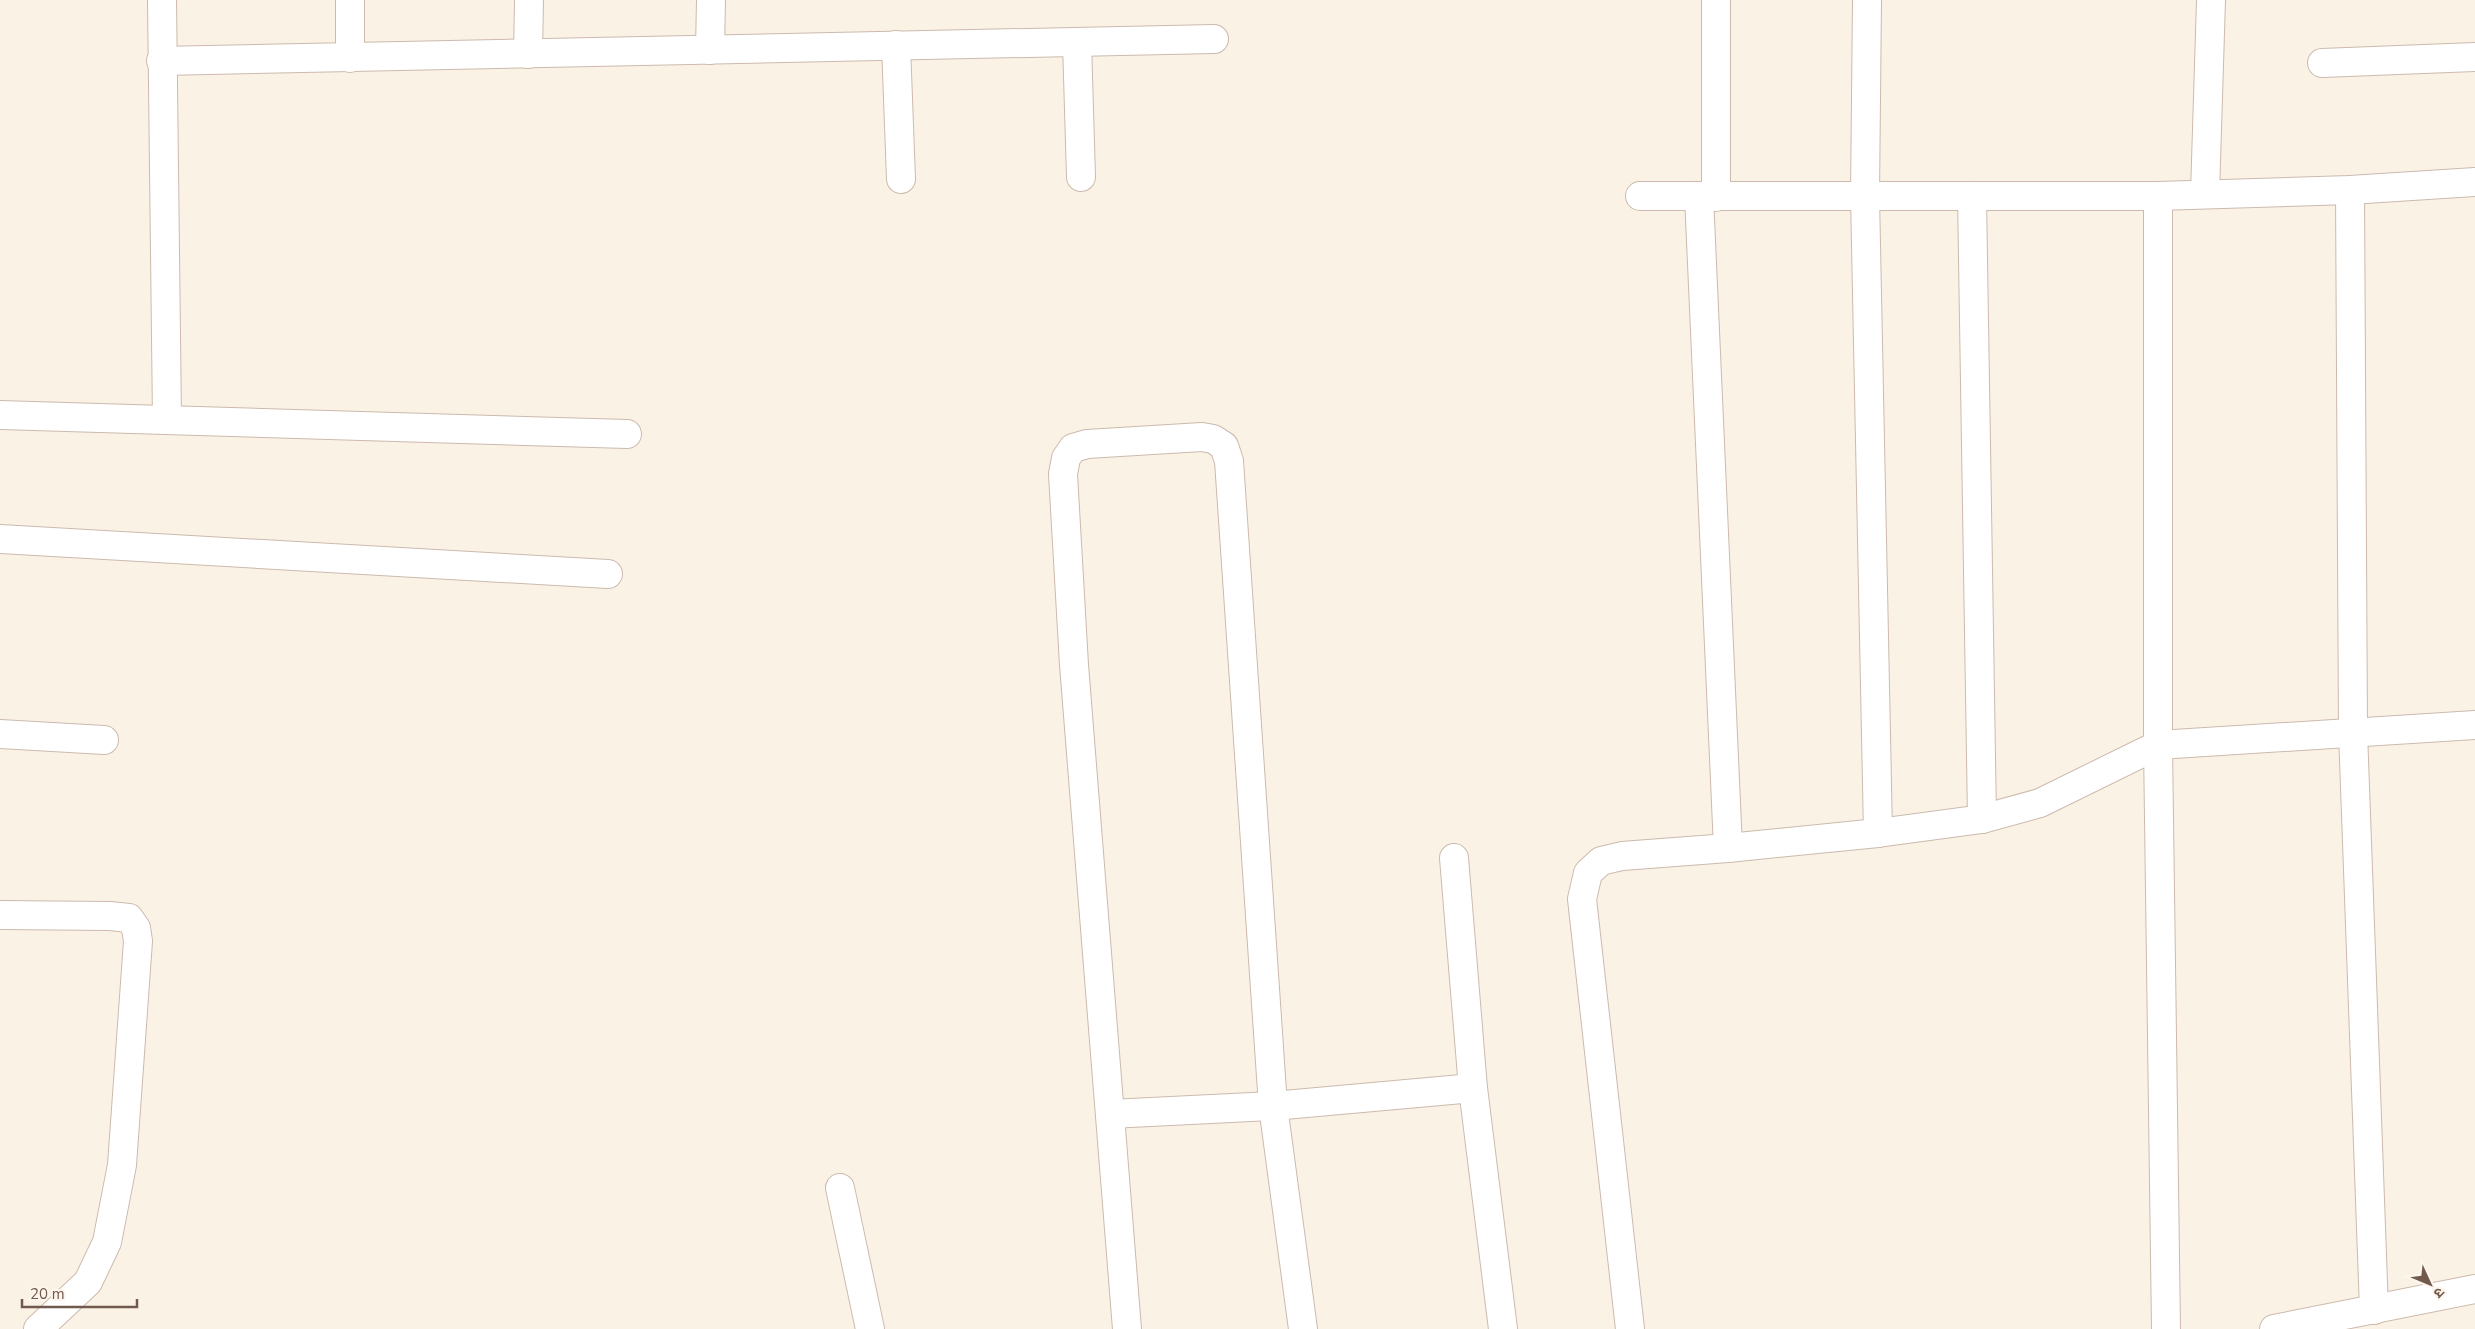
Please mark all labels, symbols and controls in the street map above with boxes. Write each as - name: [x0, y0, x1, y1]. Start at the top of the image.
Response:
- north arrow: [2405, 1259, 2455, 1309]
- scale bar: [22, 1276, 138, 1308]
- text: उ: [2429, 1283, 2449, 1303]
- text: 20 m: [30, 1284, 65, 1304]

